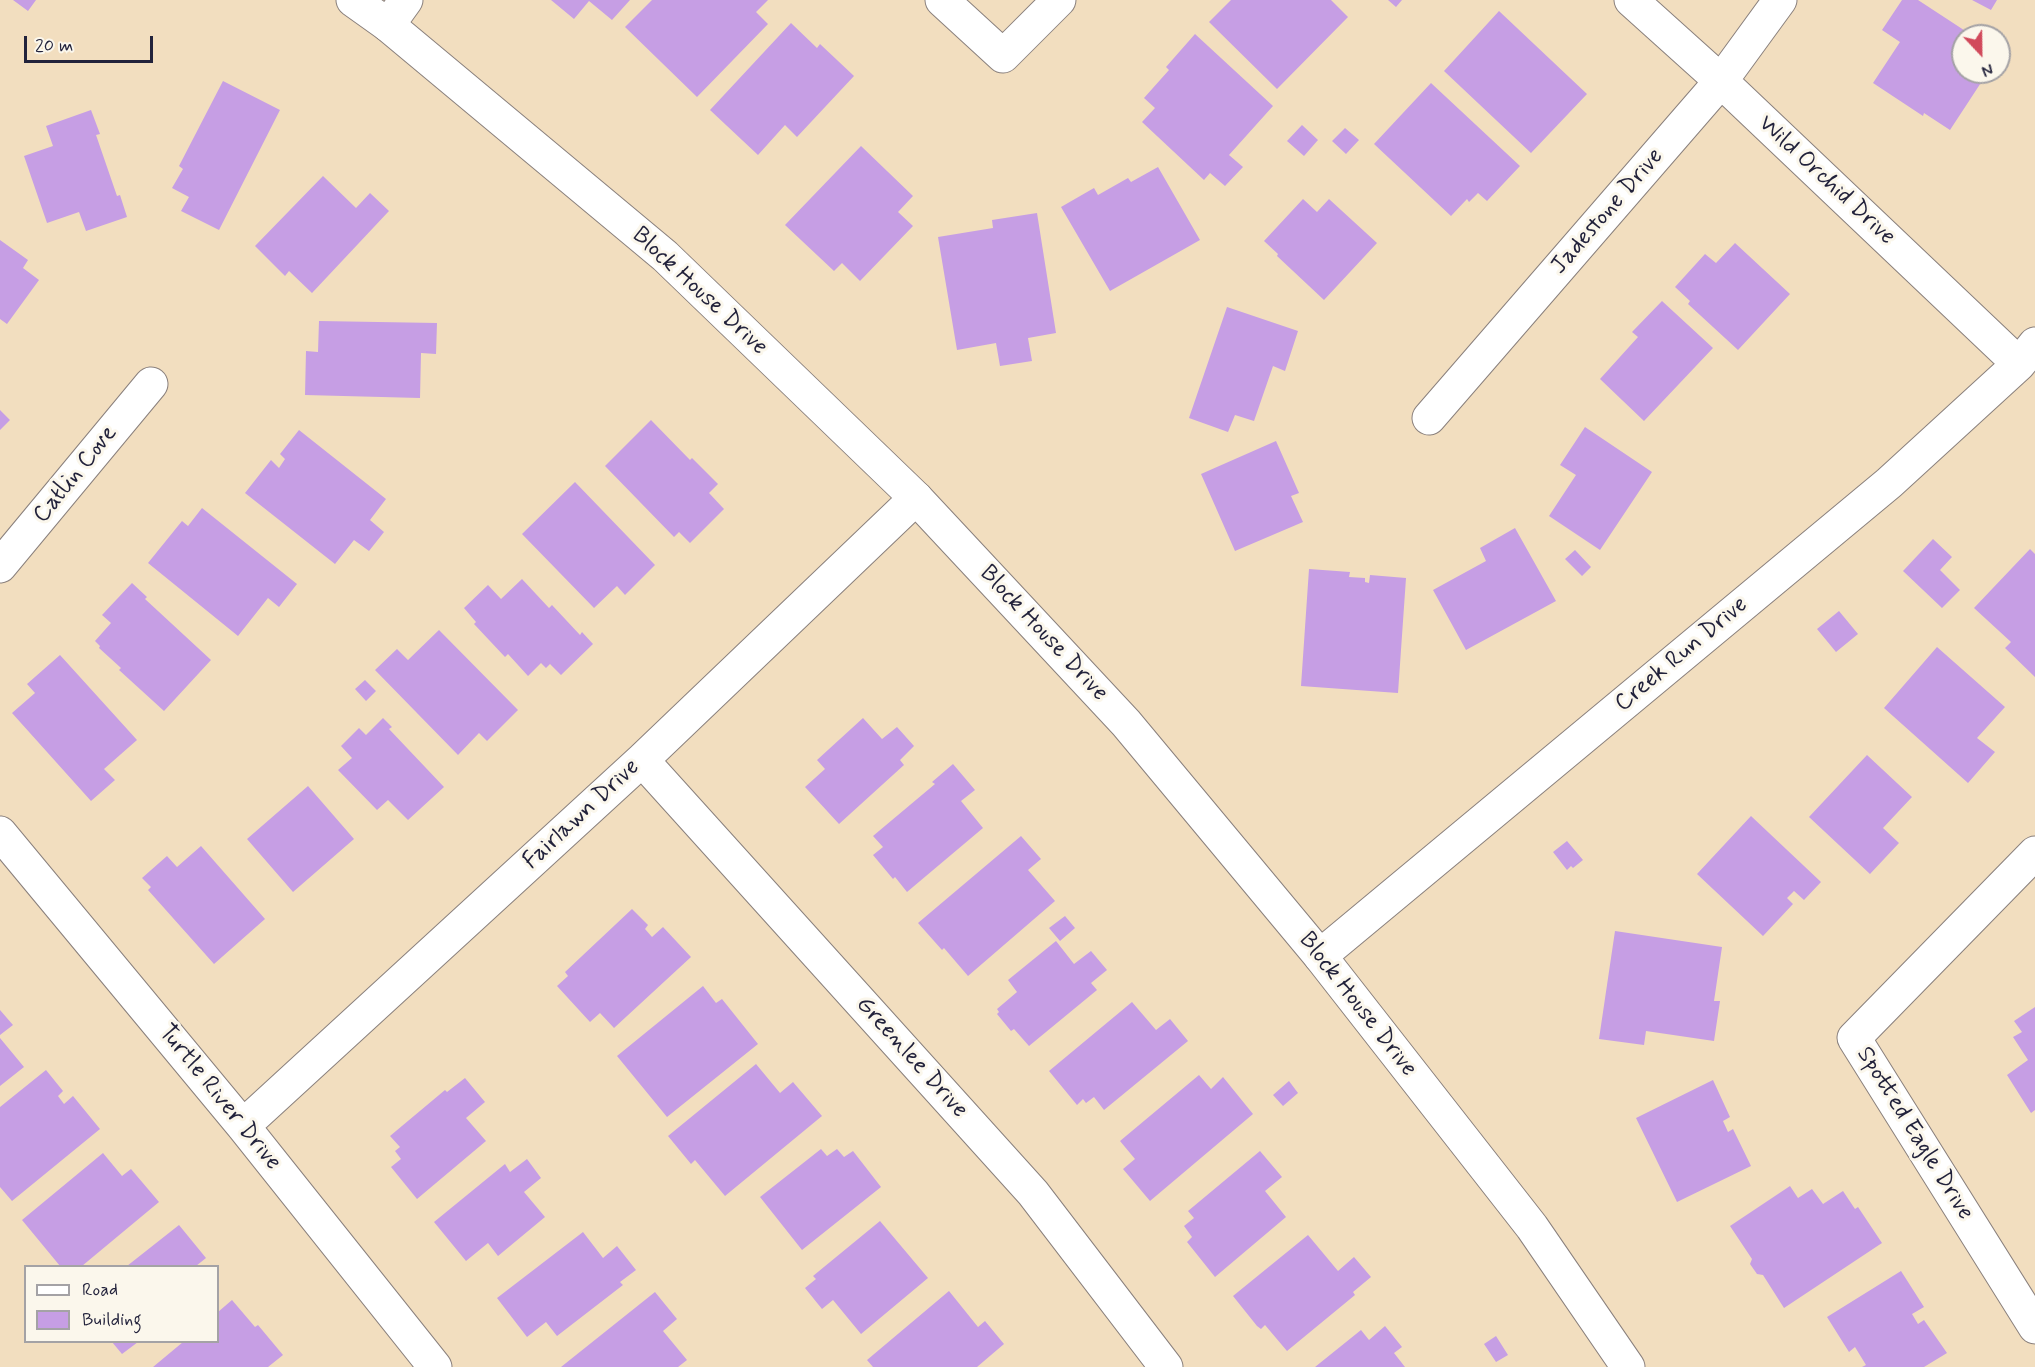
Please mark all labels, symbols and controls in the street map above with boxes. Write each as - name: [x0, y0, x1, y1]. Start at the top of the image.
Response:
- scale bar: [27, 24, 156, 62]
- north arrow: [1951, 24, 2011, 84]
- text: 20 m: [35, 34, 73, 58]
- text: N: [1978, 58, 1996, 81]
- street label: Wild Orchid Drive: [1751, 110, 1901, 252]
- street label: Jadestone Drive: [1545, 143, 1671, 281]
- street label: Block House Drive: [625, 222, 773, 362]
- street label: Catlin Cove: [28, 420, 124, 530]
- street label: Block House Drive: [973, 560, 1113, 708]
- street label: Creek Run Drive: [1610, 591, 1754, 719]
- street label: Fairlawn Drive: [518, 754, 646, 876]
- street label: Block House Drive: [1292, 927, 1422, 1083]
- street label: Greenlee Drive: [849, 991, 973, 1125]
- street label: Turtle River Drive: [151, 1019, 287, 1177]
- street label: Spotted Eagle Drive: [1849, 1042, 1979, 1226]
- legend: [24, 1265, 219, 1343]
- text: Road: [82, 1278, 118, 1302]
- text: Building: [82, 1308, 142, 1332]

